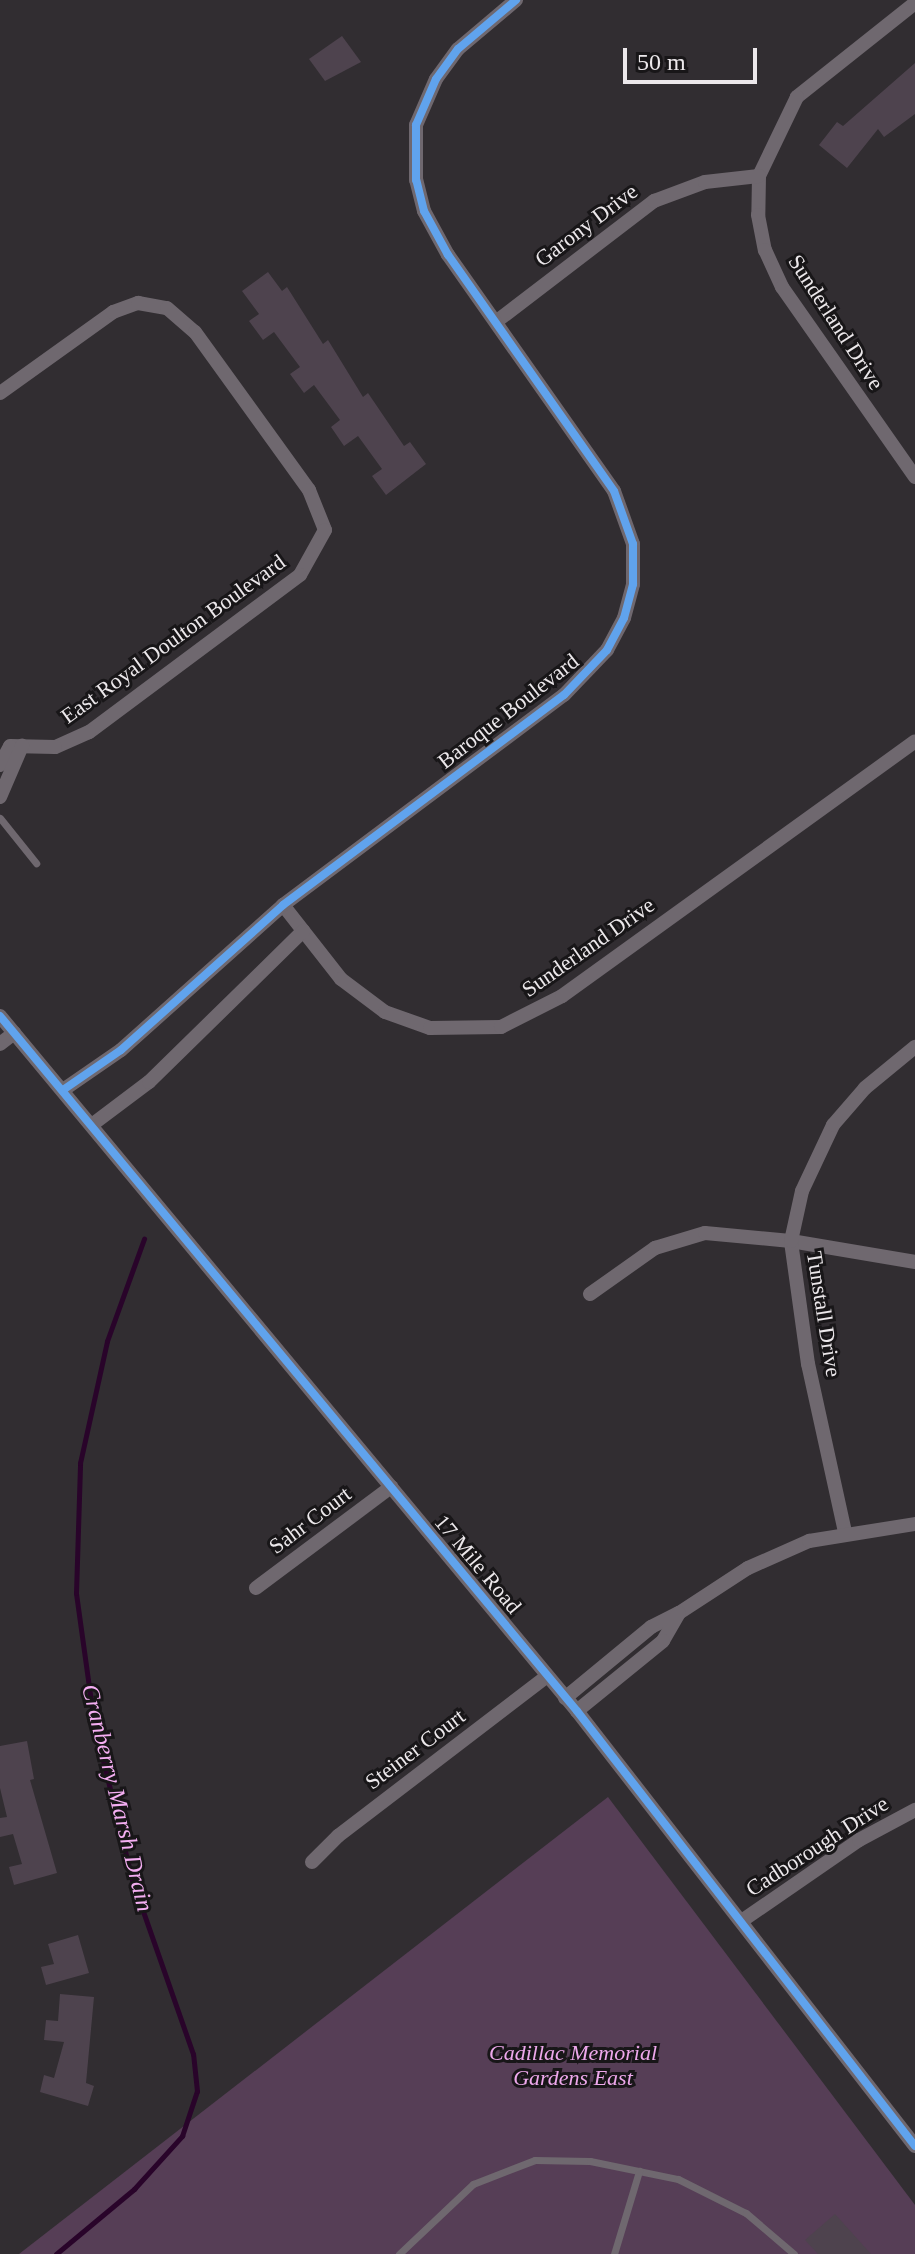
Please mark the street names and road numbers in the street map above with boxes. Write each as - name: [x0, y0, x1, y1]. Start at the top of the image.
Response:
- street label: Garony Drive: [530, 178, 642, 272]
- street label: Sunderland Drive: [783, 249, 889, 395]
- street label: East Royal Doulton Boulevard: [56, 549, 290, 729]
- street label: Baroque Boulevard: [432, 648, 584, 774]
- street label: Sunderland Drive: [517, 892, 659, 1002]
- street label: Tunstall Drive: [801, 1249, 847, 1379]
- street label: Sahr Court: [264, 1481, 356, 1559]
- street label: 17 Mile Road: [429, 1509, 527, 1619]
- street label: Steiner Court: [360, 1703, 470, 1795]
- street label: Cadborough Drive: [741, 1790, 893, 1902]

